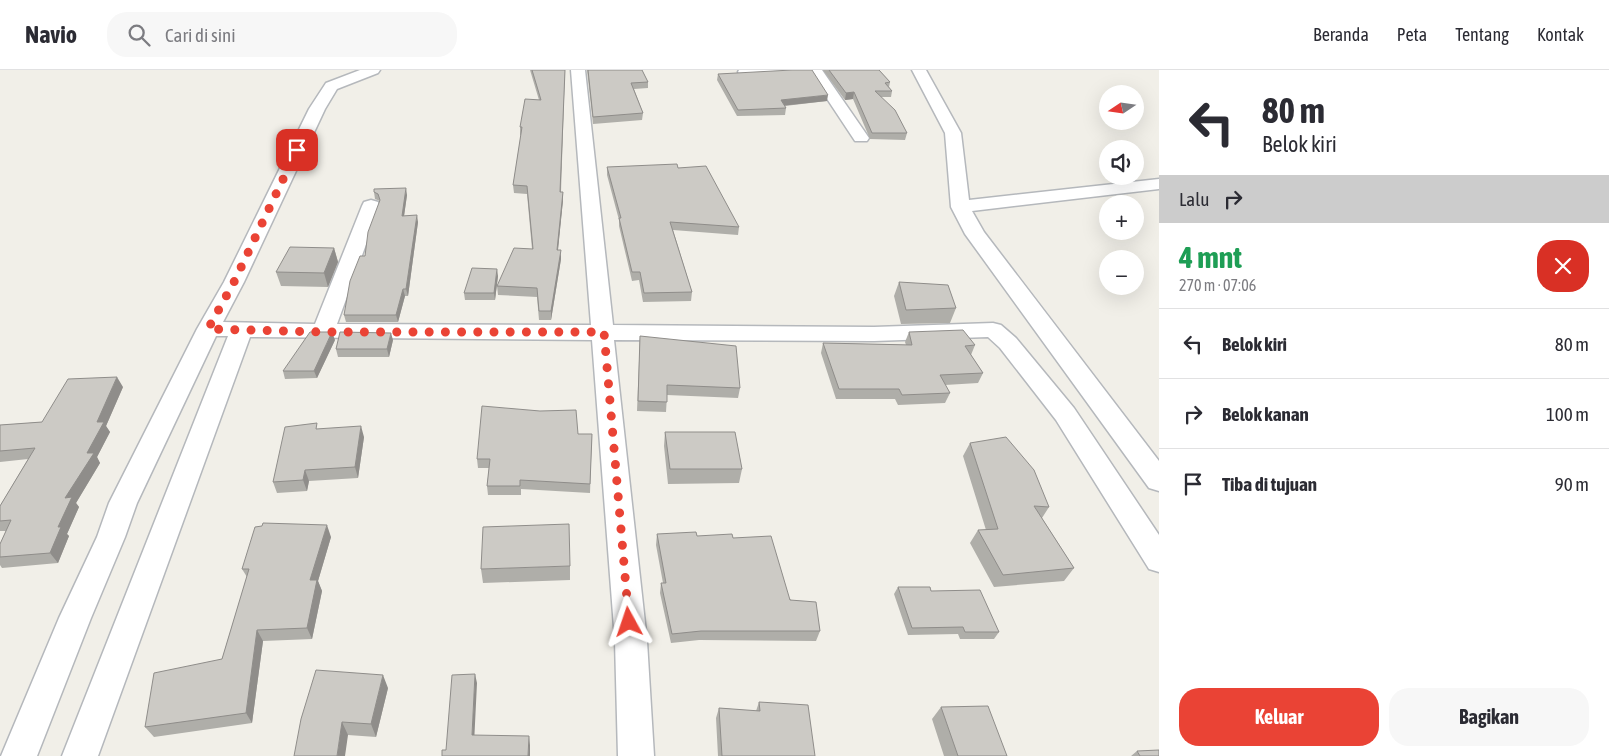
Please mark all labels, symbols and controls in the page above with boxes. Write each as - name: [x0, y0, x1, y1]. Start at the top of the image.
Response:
- search box: [107, 12, 457, 57]
- text: Navio: [25, 21, 77, 48]
- icon: search: [125, 21, 153, 49]
- text: Cari di sini: [165, 24, 236, 46]
- text: Beranda: [1313, 24, 1369, 45]
- text: Peta: [1397, 24, 1427, 45]
- text: Tentang: [1455, 24, 1509, 45]
- text: Kontak: [1537, 24, 1584, 45]
- north arrow: [1099, 85, 1144, 130]
- map controls: [1099, 85, 1144, 295]
- icon: left: [1179, 90, 1244, 155]
- text: 80 m: [1262, 90, 1325, 130]
- pin: [276, 129, 318, 171]
- text: Belok kiri: [1262, 131, 1337, 157]
- icon: arrive: [283, 136, 311, 164]
- button: sound: [1099, 140, 1144, 185]
- icon: right: [1219, 185, 1247, 213]
- text: Lalu: [1179, 188, 1209, 210]
- button: +: [1099, 195, 1144, 240]
- text: 4 mnt: [1179, 240, 1242, 274]
- button: close: [1537, 240, 1589, 292]
- button: −: [1099, 250, 1144, 295]
- text: 270 m · 07:06: [1179, 276, 1256, 294]
- icon: left: [1179, 330, 1207, 358]
- text: Belok kiri: [1222, 333, 1287, 355]
- text: 80 m: [1555, 333, 1589, 355]
- icon: right: [1179, 400, 1207, 428]
- text: Belok kanan: [1222, 403, 1309, 425]
- text: 100 m: [1546, 403, 1589, 425]
- icon: arrive: [1179, 470, 1207, 498]
- text: Tiba di tujuan: [1222, 473, 1317, 495]
- text: 90 m: [1555, 473, 1589, 495]
- position arrow: [602, 595, 654, 647]
- button: Keluar: [1179, 688, 1379, 746]
- button: Bagikan: [1389, 688, 1589, 746]

